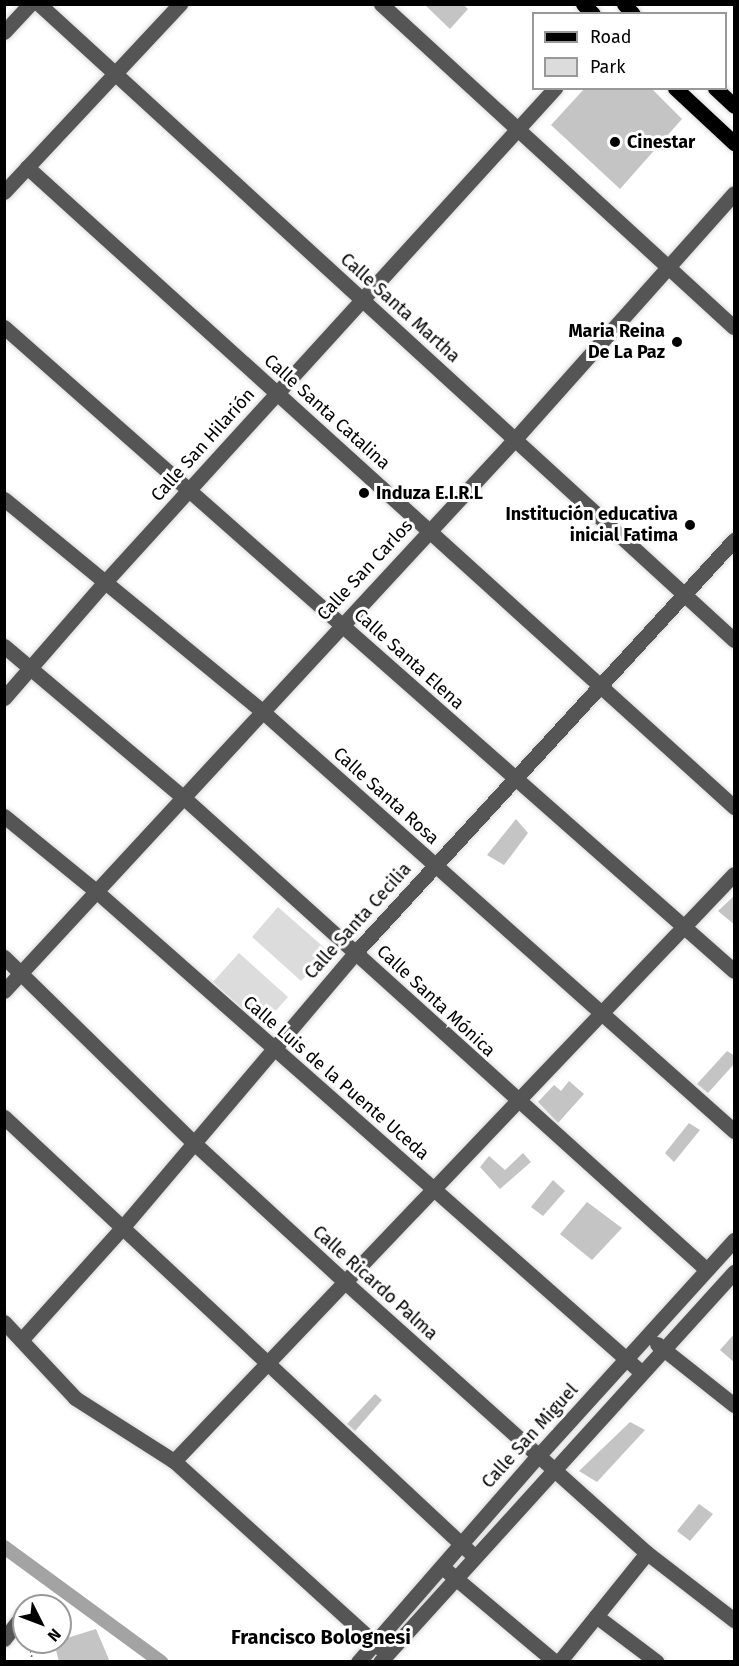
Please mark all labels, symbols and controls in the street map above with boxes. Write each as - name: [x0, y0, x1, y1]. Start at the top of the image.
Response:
- legend: [532, 12, 727, 90]
- text: Road: [590, 26, 632, 48]
- text: Park: [590, 56, 625, 78]
- place label: Cinestar: [627, 131, 695, 153]
- marker: Cinestar: [608, 135, 622, 149]
- street label: Calle Santa Martha: [336, 249, 464, 367]
- place label: Maria Reina De La Paz: [568, 321, 665, 364]
- marker: Maria Reina De La Paz: [670, 335, 684, 349]
- street label: Calle Santa Catalina: [260, 350, 394, 474]
- street label: Calle San Hilarión: [147, 384, 259, 506]
- place label: Induza E.I.R.L: [376, 482, 483, 504]
- marker: Induza E.I.R.L: [357, 486, 371, 500]
- place label: Institución educativa inicial Fatima: [505, 504, 678, 546]
- street label: Calle San Carlos: [313, 515, 417, 625]
- marker: Institución educativa inicial Fatima: [683, 518, 697, 532]
- street label: Calle Santa Elena: [350, 604, 468, 714]
- street label: Calle Santa Rosa: [329, 743, 443, 849]
- street label: Calle Santa Cecilia: [300, 858, 416, 984]
- street label: Calle Santa Mónica: [372, 941, 500, 1061]
- street label: Calle Luis de la Puente Uceda: [239, 991, 433, 1165]
- street label: Calle Ricardo Palma: [308, 1221, 442, 1345]
- street label: Calle San Miguel: [477, 1379, 583, 1493]
- north arrow: [12, 1594, 72, 1654]
- text: N: [44, 1625, 65, 1645]
- district label: Francisco Bolognesi: [231, 1625, 411, 1649]

